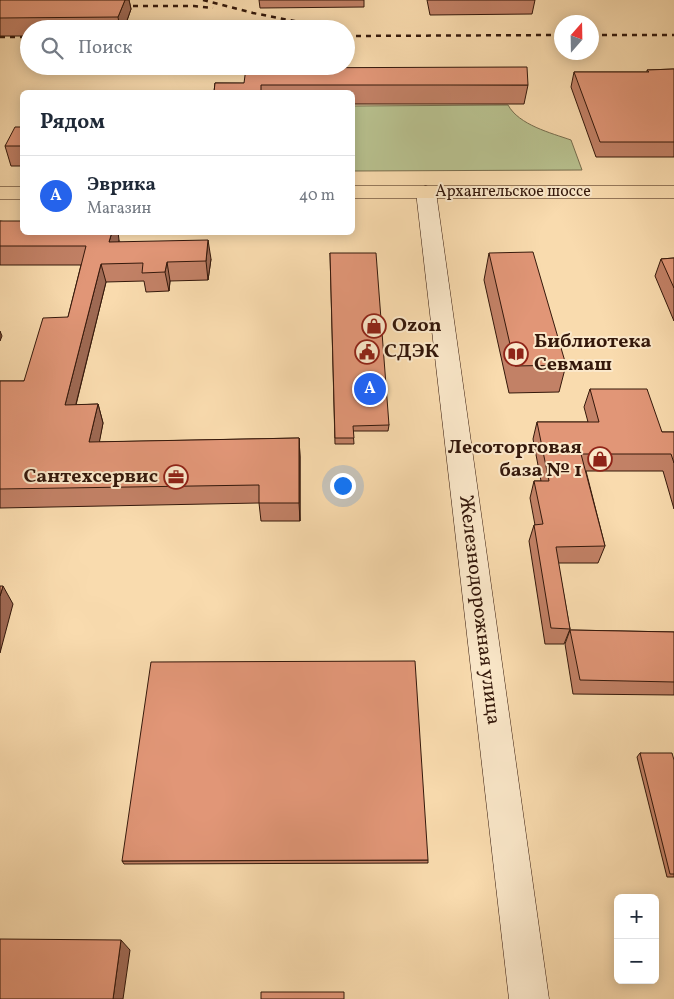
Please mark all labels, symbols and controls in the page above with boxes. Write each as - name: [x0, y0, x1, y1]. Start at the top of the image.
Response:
- north arrow: [554, 15, 599, 60]
- search box: [20, 20, 355, 75]
- icon: search: [38, 34, 66, 62]
- text: Поиск: [78, 35, 132, 61]
- text: Рядом: [40, 108, 105, 137]
- text: Эврика: [87, 172, 156, 198]
- street label: Архангельское шоссе: [435, 181, 591, 203]
- text: A: [50, 185, 62, 207]
- text: 40 m: [299, 185, 335, 207]
- text: Магазин: [87, 198, 151, 220]
- place label: Ozon: [392, 312, 442, 340]
- shop icon: Ozon: [361, 313, 387, 339]
- place label: Библиотека Севмаш: [534, 328, 651, 379]
- place label: СДЭК: [384, 338, 440, 366]
- public building icon: СДЭК: [354, 339, 380, 365]
- library icon: Библиотека Севмаш: [503, 341, 529, 367]
- pin: A: [354, 370, 386, 408]
- place label: Лесоторговая база № 1: [448, 434, 582, 485]
- shop icon: Лесоторговая база № 1: [587, 446, 613, 472]
- place label: Сантехсервис: [24, 463, 158, 491]
- office icon: Сантехсервис: [163, 464, 189, 490]
- your location: [330, 473, 356, 499]
- street label: Железнодорожная улица: [451, 494, 507, 726]
- map controls: [614, 894, 659, 984]
- button: +: [614, 894, 659, 939]
- button: −: [614, 939, 659, 984]

